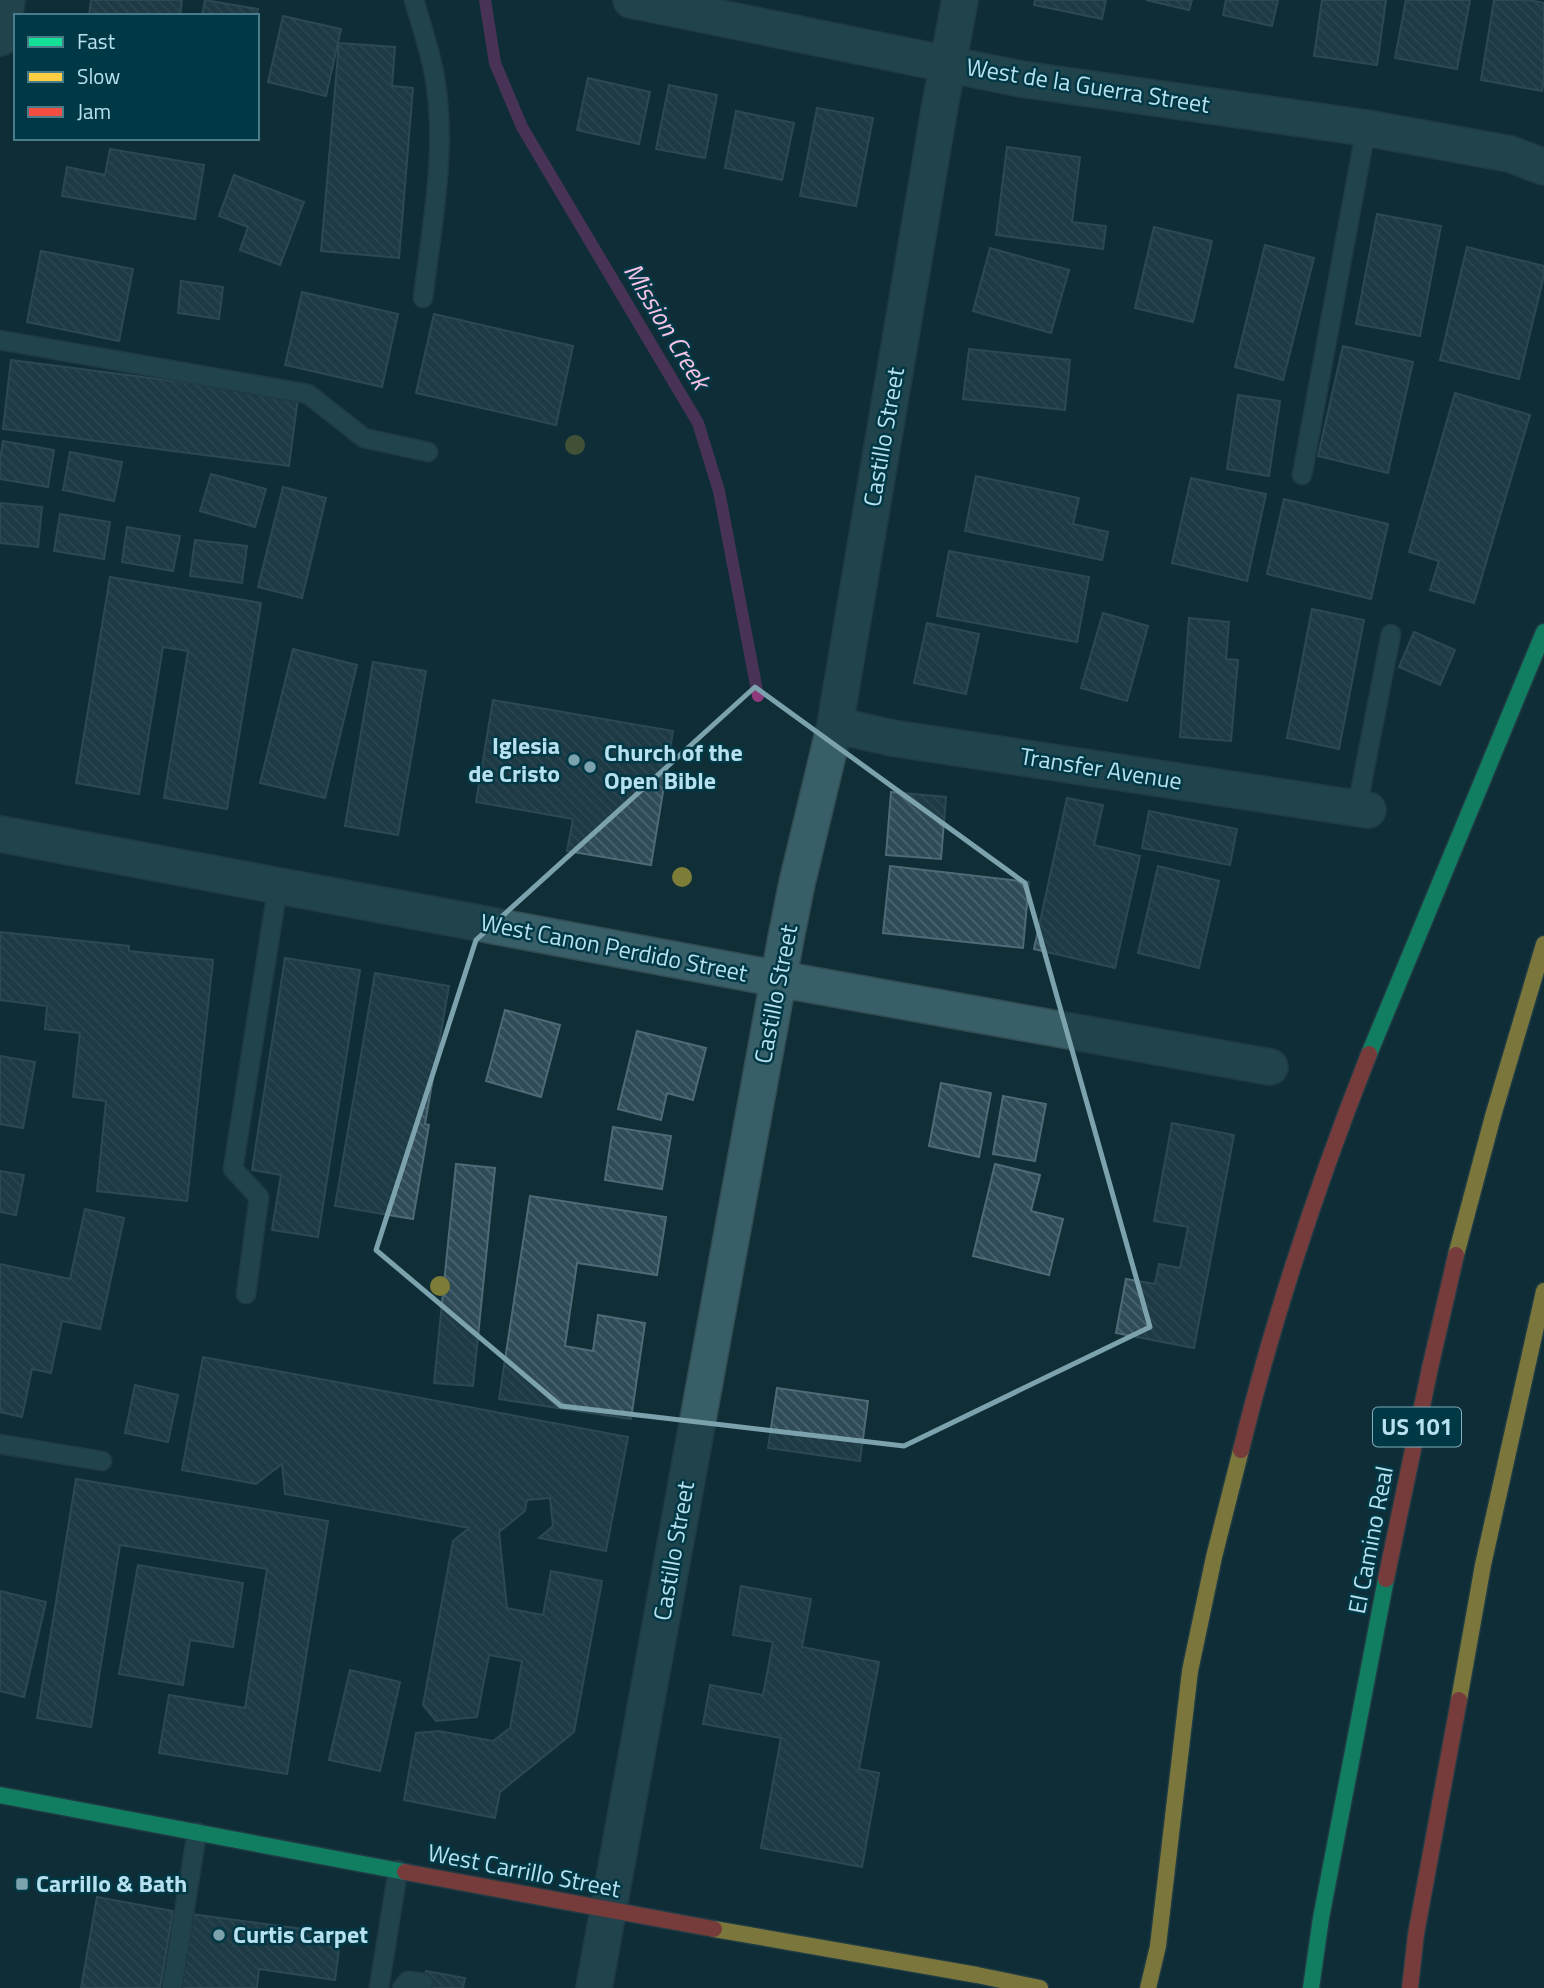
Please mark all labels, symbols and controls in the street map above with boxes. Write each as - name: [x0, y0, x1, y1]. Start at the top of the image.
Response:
- legend: [14, 14, 259, 140]
- text: Fast: [77, 25, 116, 57]
- street label: West de la Guerra Street: [964, 48, 1213, 122]
- text: Slow: [77, 60, 120, 92]
- text: Jam: [77, 95, 111, 127]
- water label: Mission Creek: [614, 255, 722, 399]
- street label: Castillo Street: [853, 364, 913, 509]
- place label: Iglesia de Cristo: [468, 727, 560, 791]
- place label: Church of the Open Bible: [604, 734, 743, 798]
- street label: Transfer Avenue: [1018, 737, 1185, 799]
- marker: Iglesia de Cristo: [566, 752, 582, 768]
- marker: Church of the Open Bible: [582, 759, 598, 775]
- street label: West Canon Perdido Street: [478, 903, 751, 991]
- street label: Castillo Street: [744, 921, 806, 1066]
- road number: US 101: [1373, 1408, 1461, 1446]
- street label: El Camino Real: [1338, 1463, 1402, 1617]
- street label: Castillo Street: [643, 1478, 703, 1623]
- street label: West Carrillo Street: [425, 1834, 624, 1906]
- place label: Carrillo & Bath: [36, 1865, 187, 1901]
- marker: Carrillo & Bath: [14, 1876, 30, 1892]
- place label: Curtis Carpet: [233, 1916, 368, 1952]
- marker: Curtis Carpet: [211, 1927, 227, 1943]

